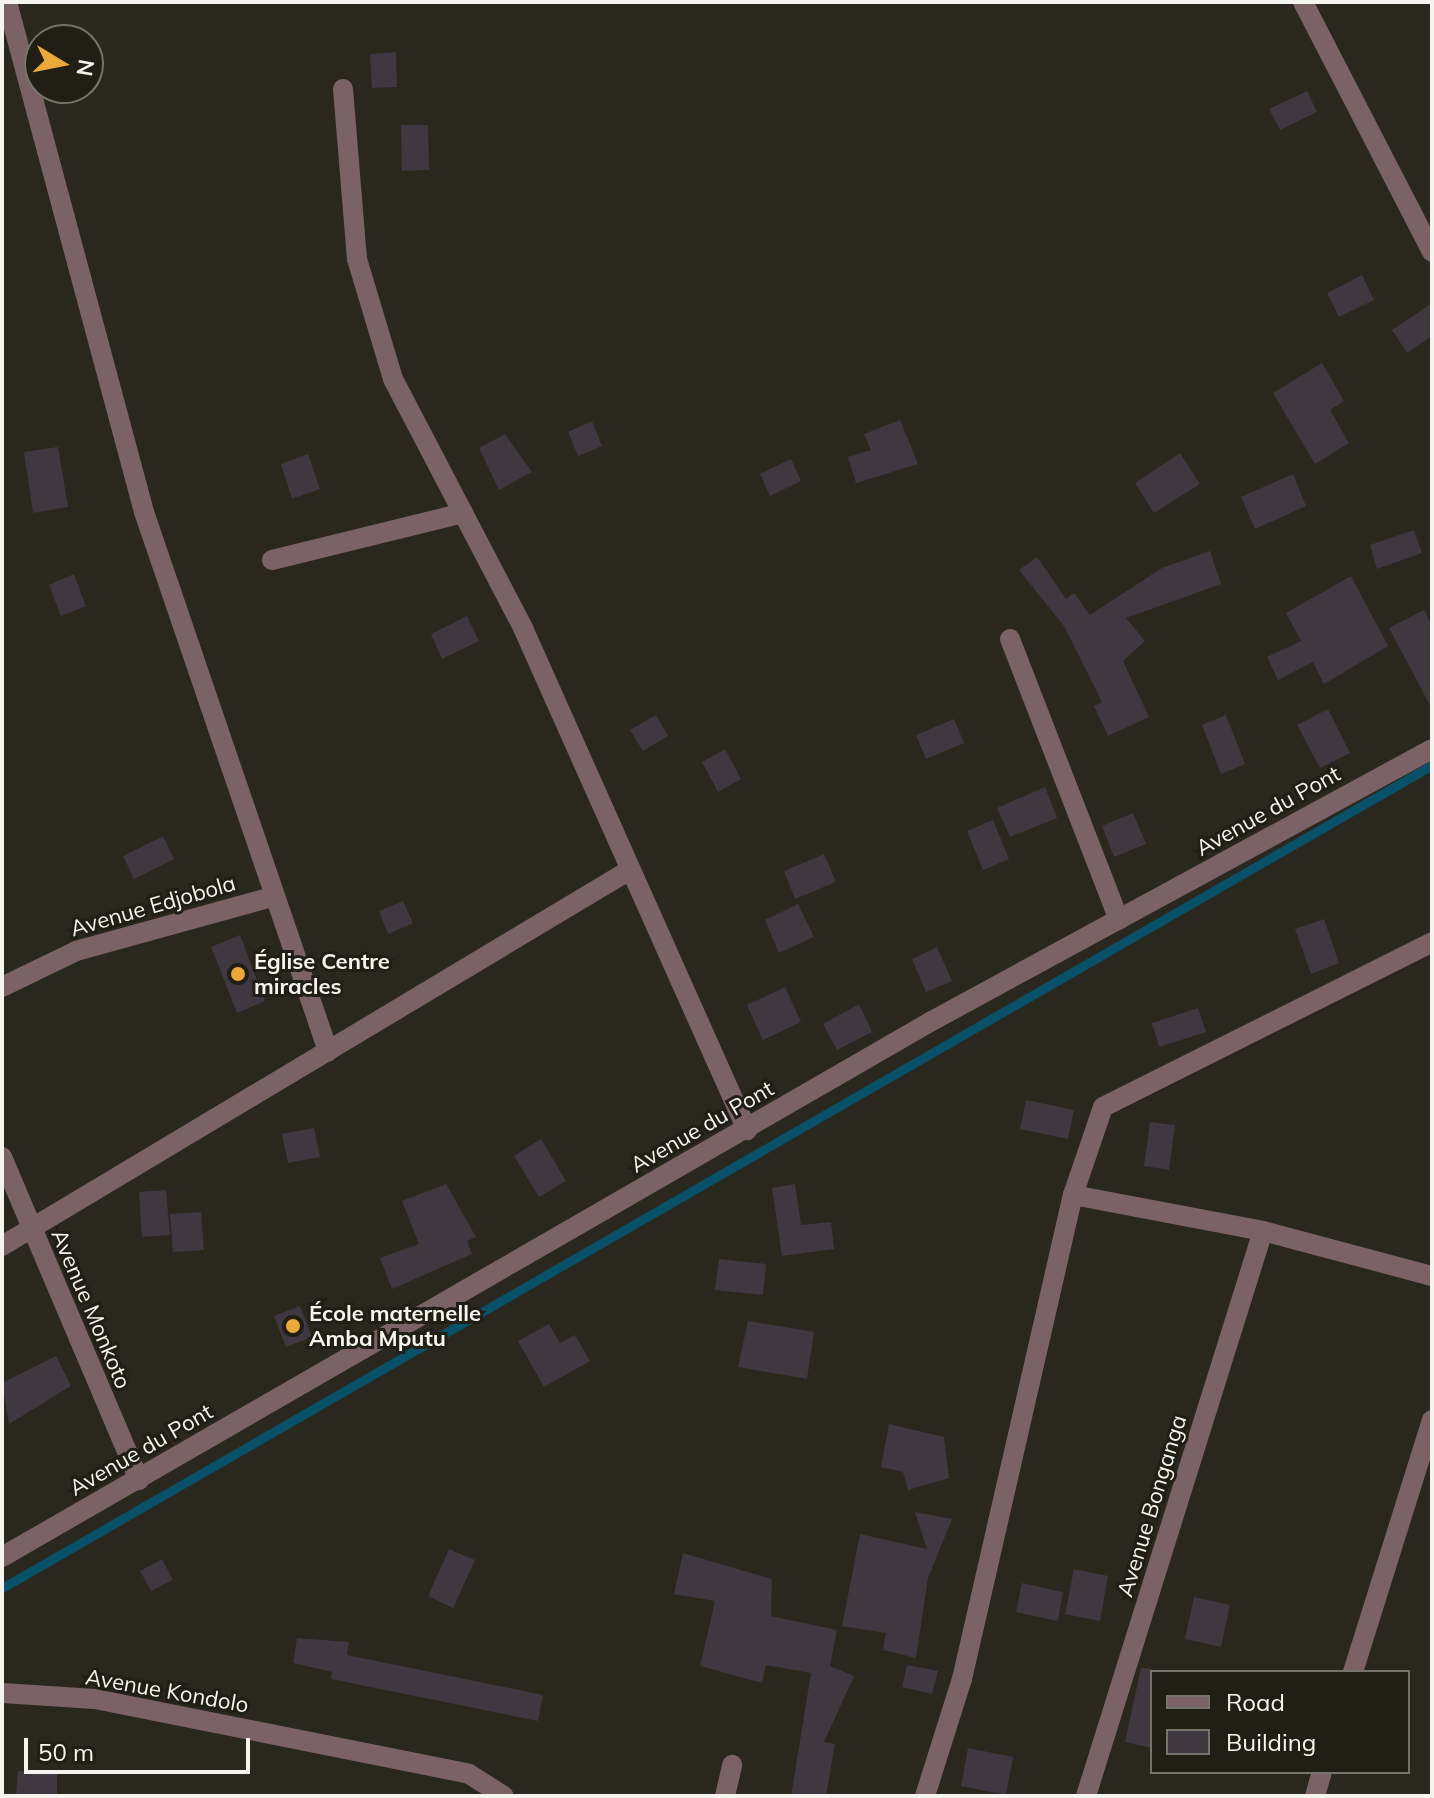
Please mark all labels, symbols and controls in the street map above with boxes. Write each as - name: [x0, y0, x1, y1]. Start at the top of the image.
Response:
- north arrow: [24, 24, 104, 104]
- text: N: [70, 57, 101, 78]
- street label: Avenue du Pont: [1191, 760, 1345, 862]
- street label: Avenue Edjobola: [67, 870, 239, 942]
- place label: Église Centre miracles: [254, 948, 390, 1000]
- marker: Église Centre miracles: [229, 965, 247, 983]
- street label: Avenue du Pont: [626, 1075, 778, 1179]
- street label: Avenue Monkoto: [46, 1225, 136, 1393]
- place label: École maternelle Amba Mputu: [309, 1300, 481, 1352]
- marker: École maternelle Amba Mputu: [284, 1317, 302, 1335]
- street label: Avenue du Pont: [65, 1398, 217, 1502]
- street label: Avenue Bonganga: [1112, 1412, 1192, 1600]
- street label: Avenue Kondolo: [83, 1664, 251, 1718]
- legend: [1150, 1670, 1410, 1774]
- text: Road: [1226, 1687, 1285, 1717]
- scale bar: [28, 1722, 254, 1772]
- text: Building: [1226, 1727, 1316, 1757]
- text: 50 m: [38, 1737, 94, 1767]

